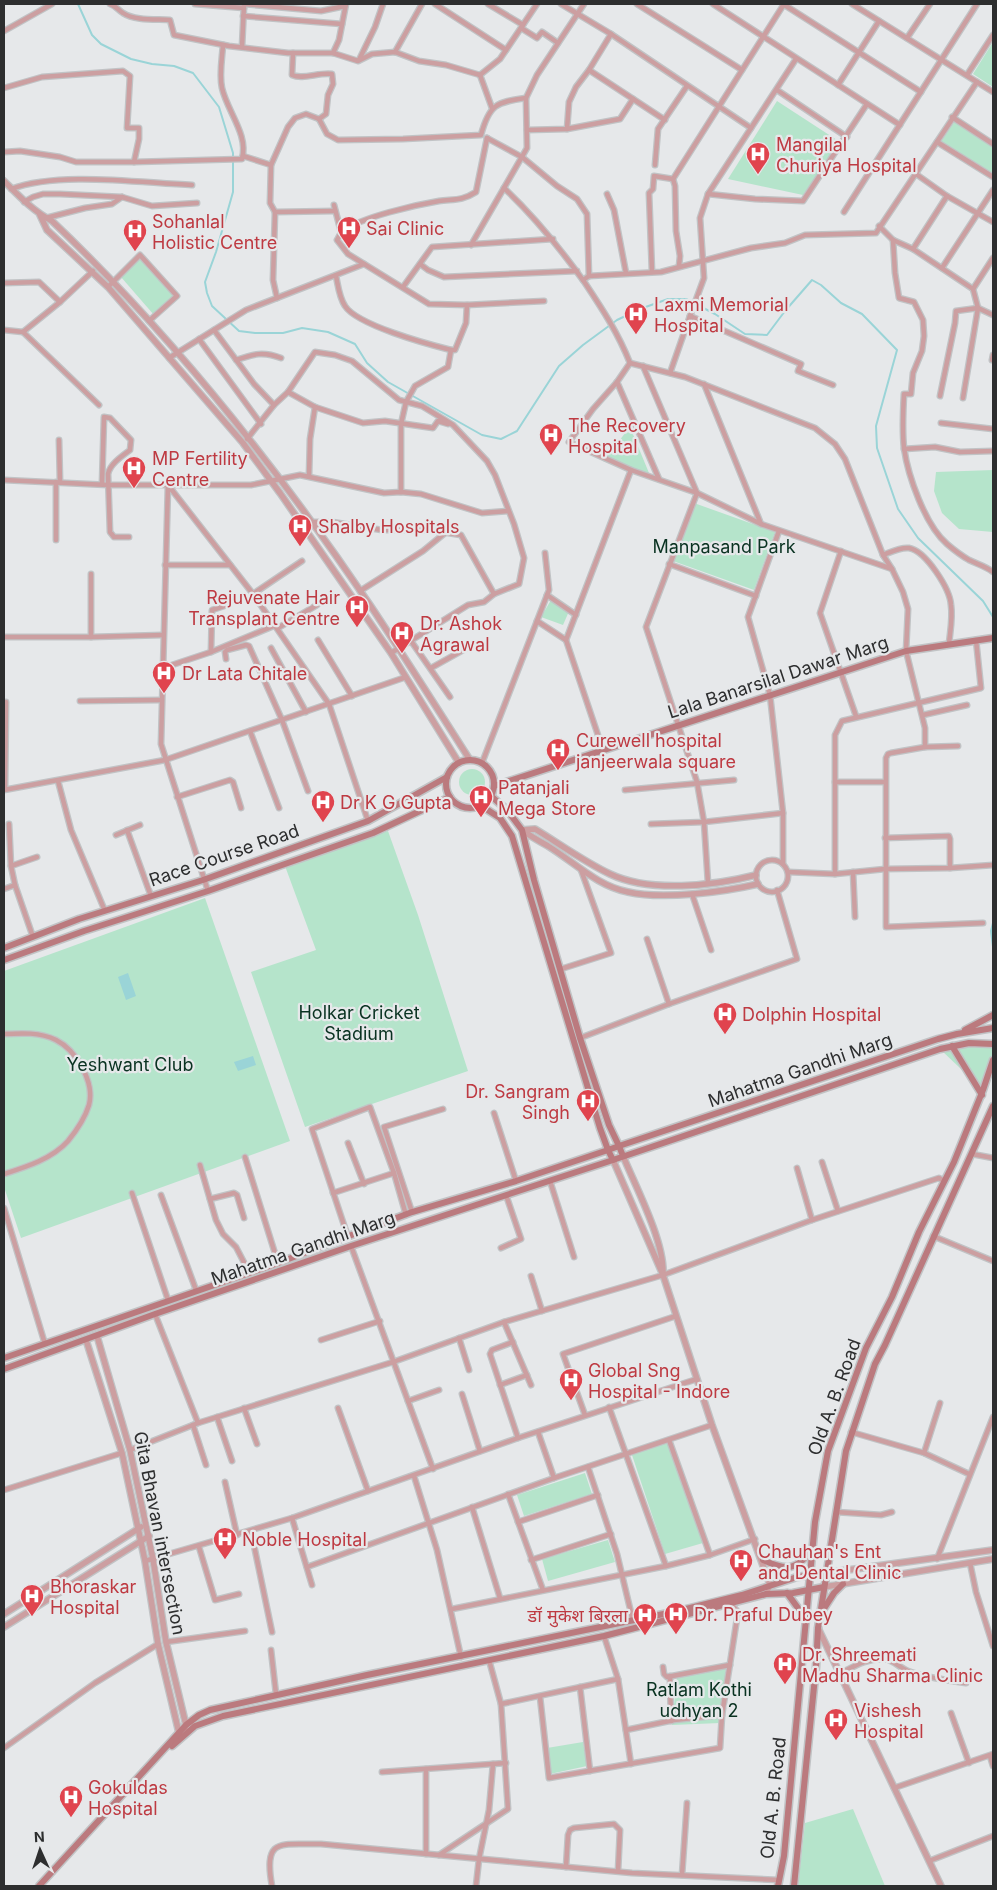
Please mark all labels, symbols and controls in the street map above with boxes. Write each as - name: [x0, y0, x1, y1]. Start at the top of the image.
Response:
- place label: Mangilal Churiya Hospital: [776, 134, 917, 176]
- hospital icon: Mangilal Churiya Hospital: [745, 141, 771, 175]
- place label: Sohanlal Holistic Centre: [152, 211, 277, 253]
- hospital icon: Sai Clinic: [336, 215, 362, 249]
- hospital icon: Sohanlal Holistic Centre: [122, 218, 148, 252]
- place label: Sai Clinic: [366, 218, 444, 239]
- place label: Laxmi Memorial Hospital: [654, 294, 789, 336]
- hospital icon: Laxmi Memorial Hospital: [623, 301, 649, 335]
- place label: The Recovery Hospital: [568, 415, 686, 457]
- hospital icon: The Recovery Hospital: [538, 422, 564, 456]
- place label: MP Fertility Centre: [152, 448, 248, 490]
- hospital icon: MP Fertility Centre: [121, 455, 147, 489]
- hospital icon: Shalby Hospitals: [287, 513, 313, 547]
- place label: Shalby Hospitals: [318, 516, 460, 537]
- park label: Manpasand Park: [652, 536, 796, 557]
- place label: Rejuvenate Hair Transplant Centre: [188, 587, 340, 629]
- hospital icon: Rejuvenate Hair Transplant Centre: [344, 594, 370, 628]
- place label: Dr. Ashok Agrawal: [420, 613, 502, 655]
- hospital icon: Dr. Ashok Agrawal: [389, 620, 415, 654]
- street label: Lala Banarsilal Dawar Marg: [665, 631, 891, 723]
- hospital icon: Dr Lata Chitale: [151, 660, 177, 694]
- place label: Dr Lata Chitale: [182, 663, 307, 684]
- place label: Curewell hospital janjeerwala square: [575, 730, 736, 772]
- hospital icon: Curewell hospital janjeerwala square: [545, 737, 571, 771]
- place label: Patanjali Mega Store: [498, 777, 596, 819]
- hospital icon: Patanjali Mega Store: [468, 784, 494, 818]
- hospital icon: Dr K G Gupta: [310, 789, 336, 823]
- place label: Dr K G Gupta: [340, 792, 452, 813]
- street label: Race Course Road: [146, 819, 302, 891]
- hospital icon: Dolphin Hospital: [712, 1001, 738, 1035]
- park label: Holkar Cricket Stadium: [298, 1002, 420, 1044]
- place label: Dolphin Hospital: [742, 1004, 881, 1025]
- street label: Mahatma Gandhi Marg: [705, 1029, 895, 1111]
- park label: Yeshwant Club: [66, 1054, 194, 1075]
- place label: Dr. Sangram Singh: [465, 1081, 570, 1123]
- hospital icon: Dr. Sangram Singh: [575, 1088, 601, 1122]
- street label: Mahatma Gandhi Marg: [208, 1207, 398, 1289]
- street label: Old A. B. Road: [803, 1336, 865, 1458]
- place label: Global Sng Hospital - Indore: [588, 1360, 730, 1402]
- hospital icon: Global Sng Hospital - Indore: [558, 1367, 584, 1401]
- street label: Gita Bhavan intersection: [130, 1429, 190, 1637]
- hospital icon: Noble Hospital: [212, 1526, 238, 1560]
- place label: Noble Hospital: [242, 1529, 367, 1550]
- place label: Chauhan's Ent and Dental Clinic: [758, 1541, 902, 1583]
- hospital icon: Chauhan's Ent and Dental Clinic: [728, 1548, 754, 1582]
- place label: Bhoraskar Hospital: [50, 1576, 137, 1618]
- hospital icon: Bhoraskar Hospital: [19, 1583, 45, 1617]
- hospital icon: Dr. Praful Dubey: [663, 1601, 689, 1635]
- hospital icon: डॉ मुकेश बिरला: [632, 1602, 658, 1636]
- place label: Dr. Praful Dubey: [694, 1604, 833, 1625]
- place label: डॉ मुकेश बिरला: [527, 1605, 628, 1628]
- place label: Dr. Shreemati Madhu Sharma Clinic: [802, 1644, 983, 1686]
- hospital icon: Dr. Shreemati Madhu Sharma Clinic: [772, 1651, 798, 1685]
- park label: Ratlam Kothi udhyan 2: [646, 1679, 752, 1721]
- place label: Vishesh Hospital: [854, 1700, 924, 1742]
- hospital icon: Vishesh Hospital: [823, 1707, 849, 1741]
- street label: Old A. B. Road: [756, 1736, 790, 1860]
- place label: Gokuldas Hospital: [88, 1777, 168, 1819]
- hospital icon: Gokuldas Hospital: [58, 1784, 84, 1818]
- north arrow: [15, 1825, 65, 1875]
- text: N: [34, 1828, 45, 1845]

